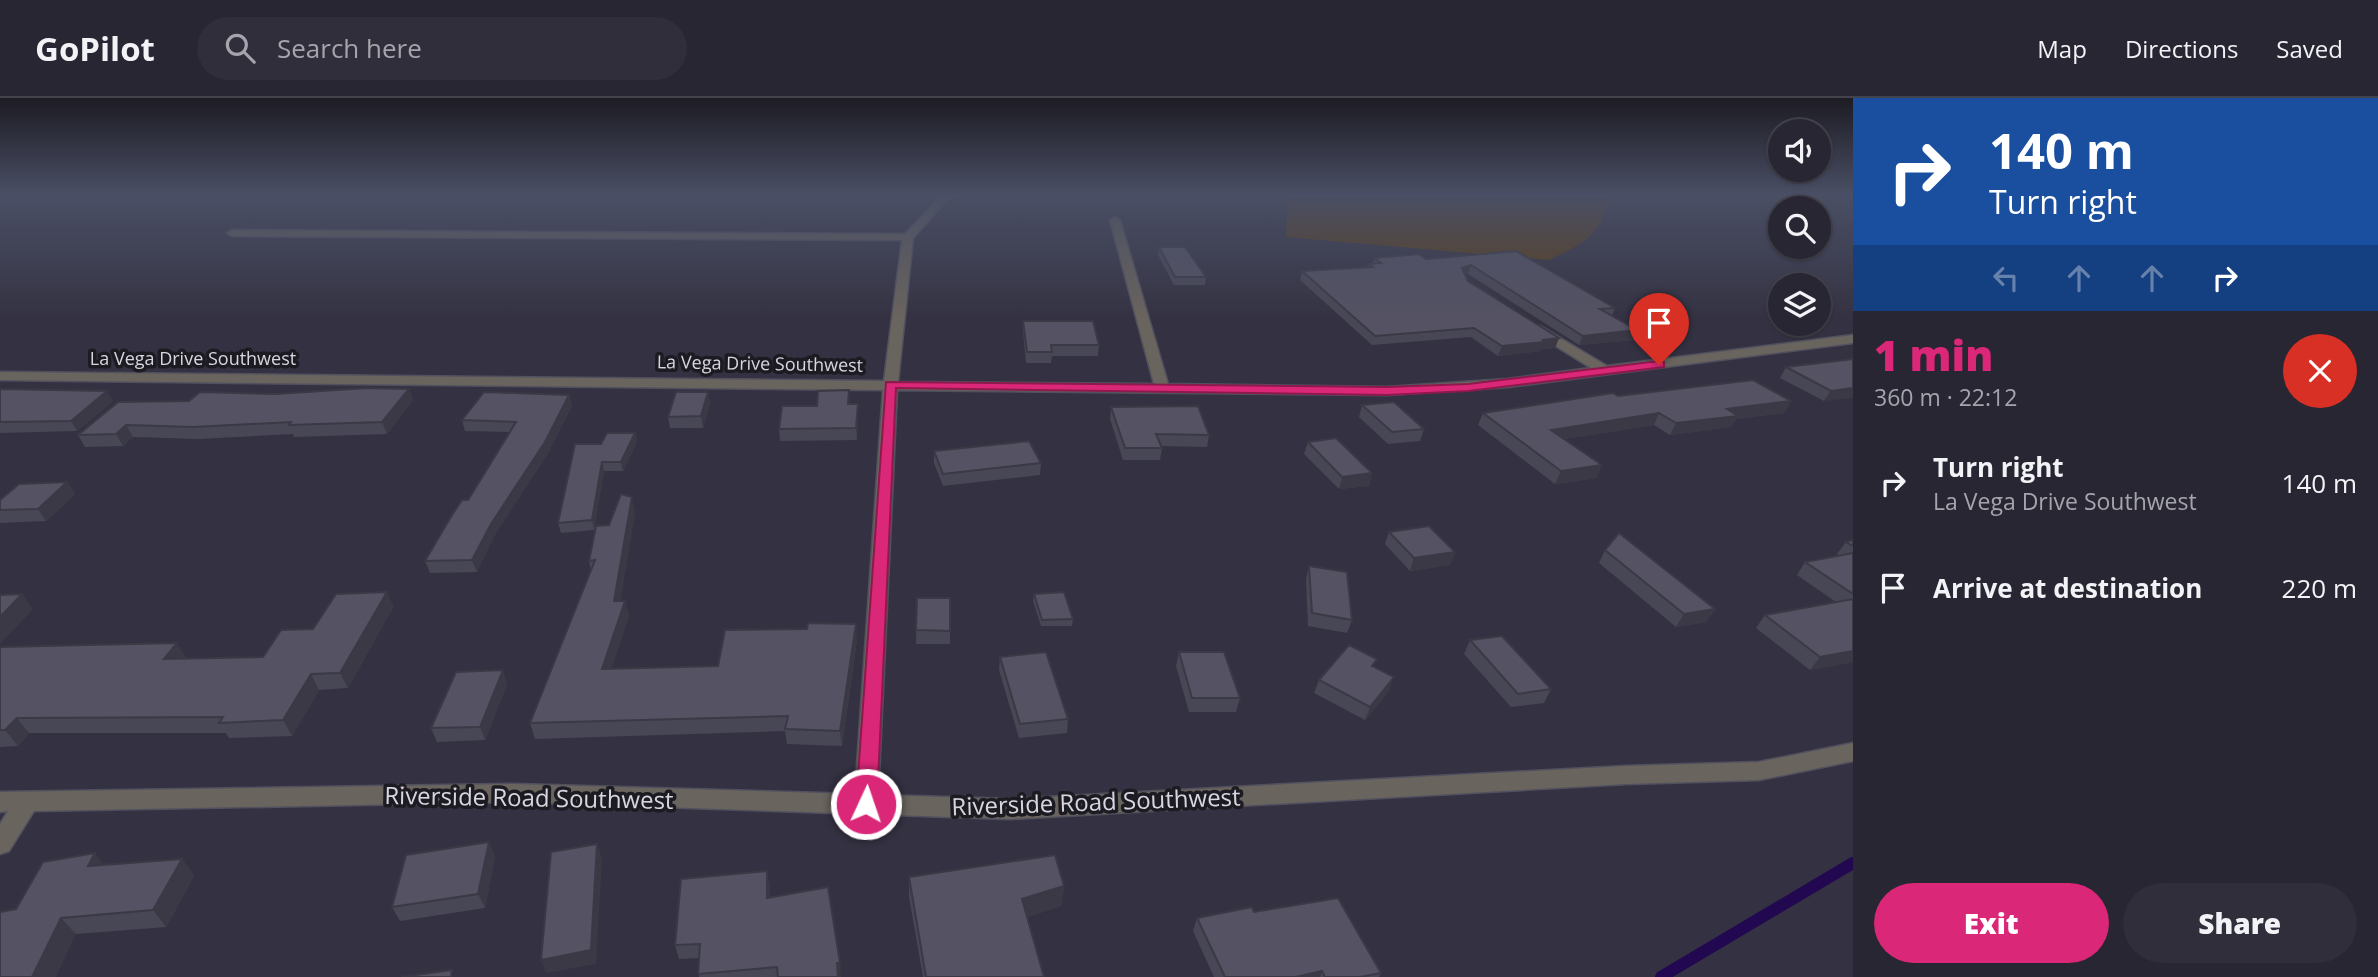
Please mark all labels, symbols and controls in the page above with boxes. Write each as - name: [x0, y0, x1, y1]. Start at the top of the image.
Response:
- search box: [197, 17, 687, 80]
- text: GoPilot: [35, 26, 155, 71]
- icon: search: [221, 29, 259, 67]
- text: Search here: [277, 30, 422, 66]
- text: Map: [2037, 32, 2087, 65]
- text: Directions: [2125, 32, 2238, 65]
- text: Saved: [2276, 32, 2343, 65]
- text: 140 m: [1989, 117, 2134, 183]
- map controls: [1768, 119, 1831, 336]
- button: sound: [1768, 119, 1831, 182]
- icon: right: [1874, 126, 1965, 217]
- text: Turn right: [1989, 180, 2137, 223]
- button: search: [1768, 196, 1831, 259]
- icon: left: [1987, 259, 2025, 297]
- icon: ahead: [2060, 259, 2098, 297]
- icon: ahead: [2133, 259, 2171, 297]
- icon: right: [2206, 259, 2244, 297]
- button: layers: [1768, 273, 1831, 336]
- pin: [1629, 293, 1689, 365]
- icon: arrive: [1640, 304, 1678, 342]
- text: 1 min: [1874, 326, 1993, 383]
- button: close: [2283, 334, 2357, 408]
- street label: La Vega Drive Southwest: [90, 346, 296, 370]
- street label: La Vega Drive Southwest: [657, 349, 863, 377]
- text: 360 m · 22:12: [1874, 381, 2017, 413]
- text: Turn right: [1933, 449, 2064, 485]
- icon: right: [1874, 464, 1912, 502]
- text: 140 m: [2282, 465, 2357, 501]
- text: La Vega Drive Southwest: [1933, 485, 2197, 517]
- icon: arrive: [1874, 569, 1912, 607]
- text: Arrive at destination: [1933, 570, 2202, 606]
- text: 220 m: [2282, 570, 2357, 606]
- position arrow: [829, 767, 903, 841]
- street label: Riverside Road Southwest: [384, 778, 674, 816]
- street label: Riverside Road Southwest: [951, 779, 1241, 823]
- button: Exit: [1874, 883, 2109, 963]
- button: Share: [2123, 883, 2357, 963]

